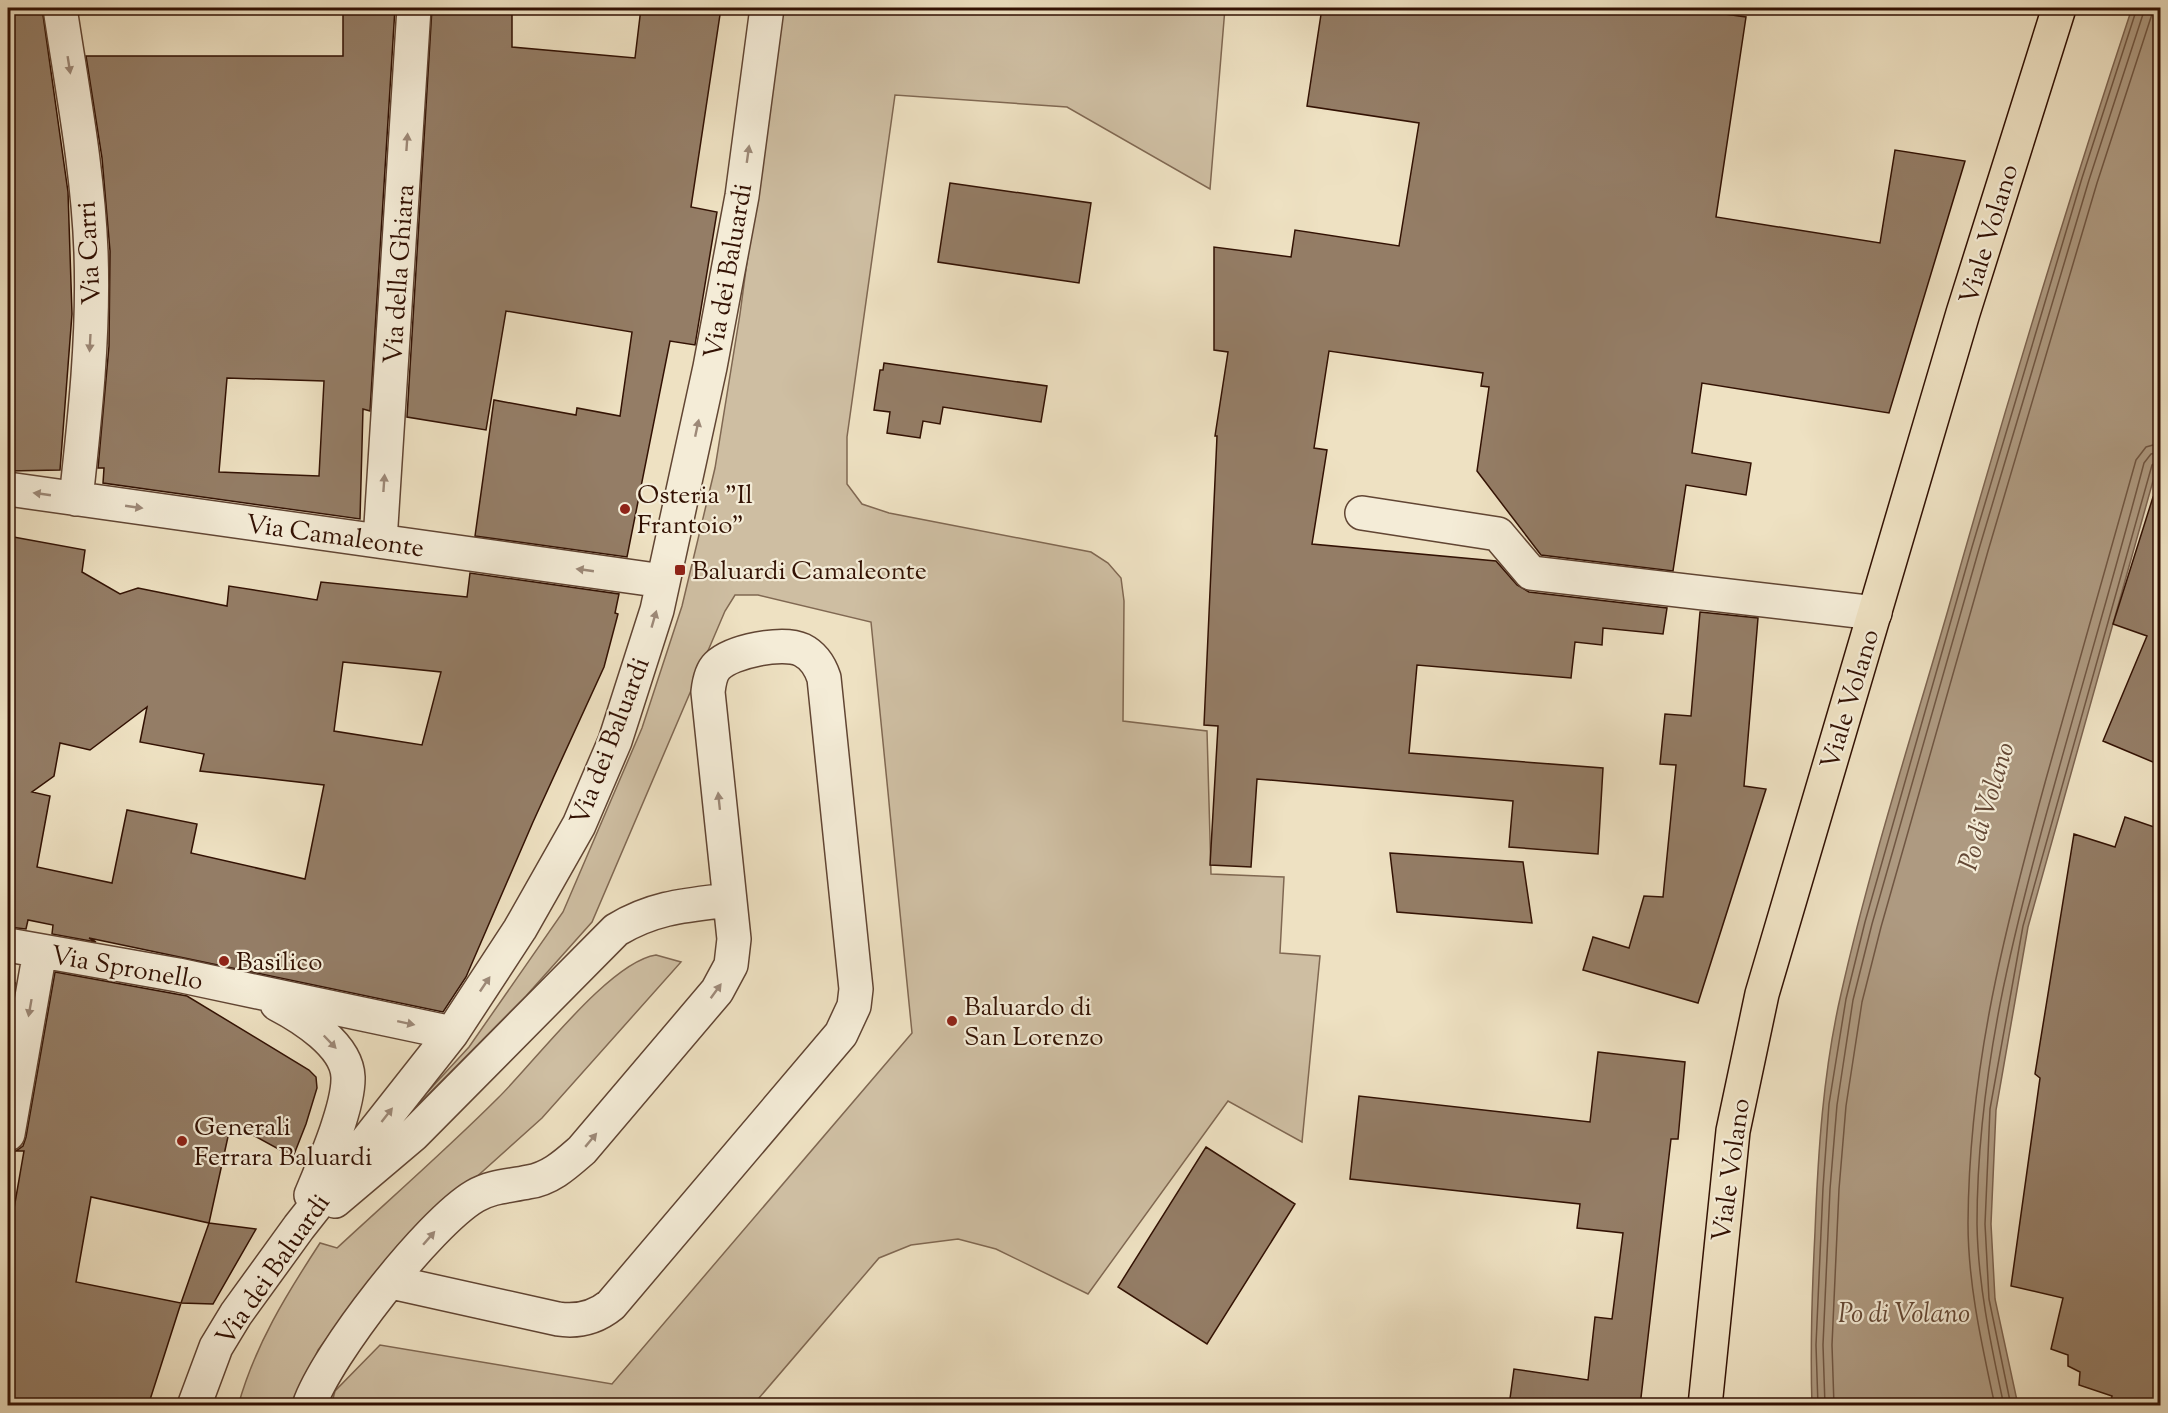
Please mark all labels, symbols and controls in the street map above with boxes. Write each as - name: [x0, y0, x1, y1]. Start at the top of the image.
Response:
- one-way arrow: [64, 56, 73, 75]
- one-way arrow: [402, 132, 411, 151]
- one-way arrow: [743, 144, 752, 163]
- street label: Viale Volano: [1952, 160, 2029, 309]
- street label: Via dei Baluardi: [696, 181, 763, 362]
- street label: Via della Ghiara: [376, 183, 425, 365]
- street label: Via Carri: [69, 200, 112, 306]
- one-way arrow: [86, 333, 95, 352]
- one-way arrow: [693, 418, 702, 437]
- one-way arrow: [379, 473, 389, 492]
- place label: Osteria "Il Frantoio": [637, 478, 753, 545]
- one-way arrow: [32, 489, 51, 499]
- one-way arrow: [124, 502, 143, 511]
- marker: Osteria "Il Frantoio": [618, 502, 632, 516]
- street label: Via Camaleonte: [243, 507, 426, 568]
- place label: Baluardi Camaleonte: [692, 554, 927, 591]
- marker: Baluardi Camaleonte: [673, 563, 687, 577]
- one-way arrow: [575, 565, 594, 574]
- one-way arrow: [650, 609, 660, 628]
- street label: Viale Volano: [1813, 625, 1890, 774]
- street label: Via dei Baluardi: [562, 652, 660, 831]
- water label: Po di Volano: [1950, 738, 2026, 876]
- one-way arrow: [714, 792, 724, 811]
- street label: Via Spronello: [48, 938, 206, 1001]
- place label: Basilico: [236, 945, 322, 982]
- marker: Basilico: [217, 954, 231, 968]
- one-way arrow: [479, 977, 491, 993]
- one-way arrow: [710, 984, 722, 1000]
- place label: Baluardo di San Lorenzo: [964, 990, 1104, 1057]
- one-way arrow: [25, 999, 34, 1018]
- marker: Baluardo di San Lorenzo: [945, 1014, 959, 1028]
- one-way arrow: [396, 1019, 415, 1028]
- one-way arrow: [322, 1035, 336, 1049]
- street label: Viale Volano: [1704, 1096, 1761, 1245]
- one-way arrow: [381, 1107, 394, 1123]
- place label: Generali Ferrara Baluardi: [194, 1110, 372, 1177]
- one-way arrow: [584, 1132, 597, 1148]
- marker: Generali Ferrara Baluardi: [175, 1134, 189, 1148]
- street label: Via dei Baluardi: [208, 1187, 340, 1354]
- one-way arrow: [422, 1231, 435, 1246]
- water label: Po di Volano: [1838, 1296, 1970, 1335]

